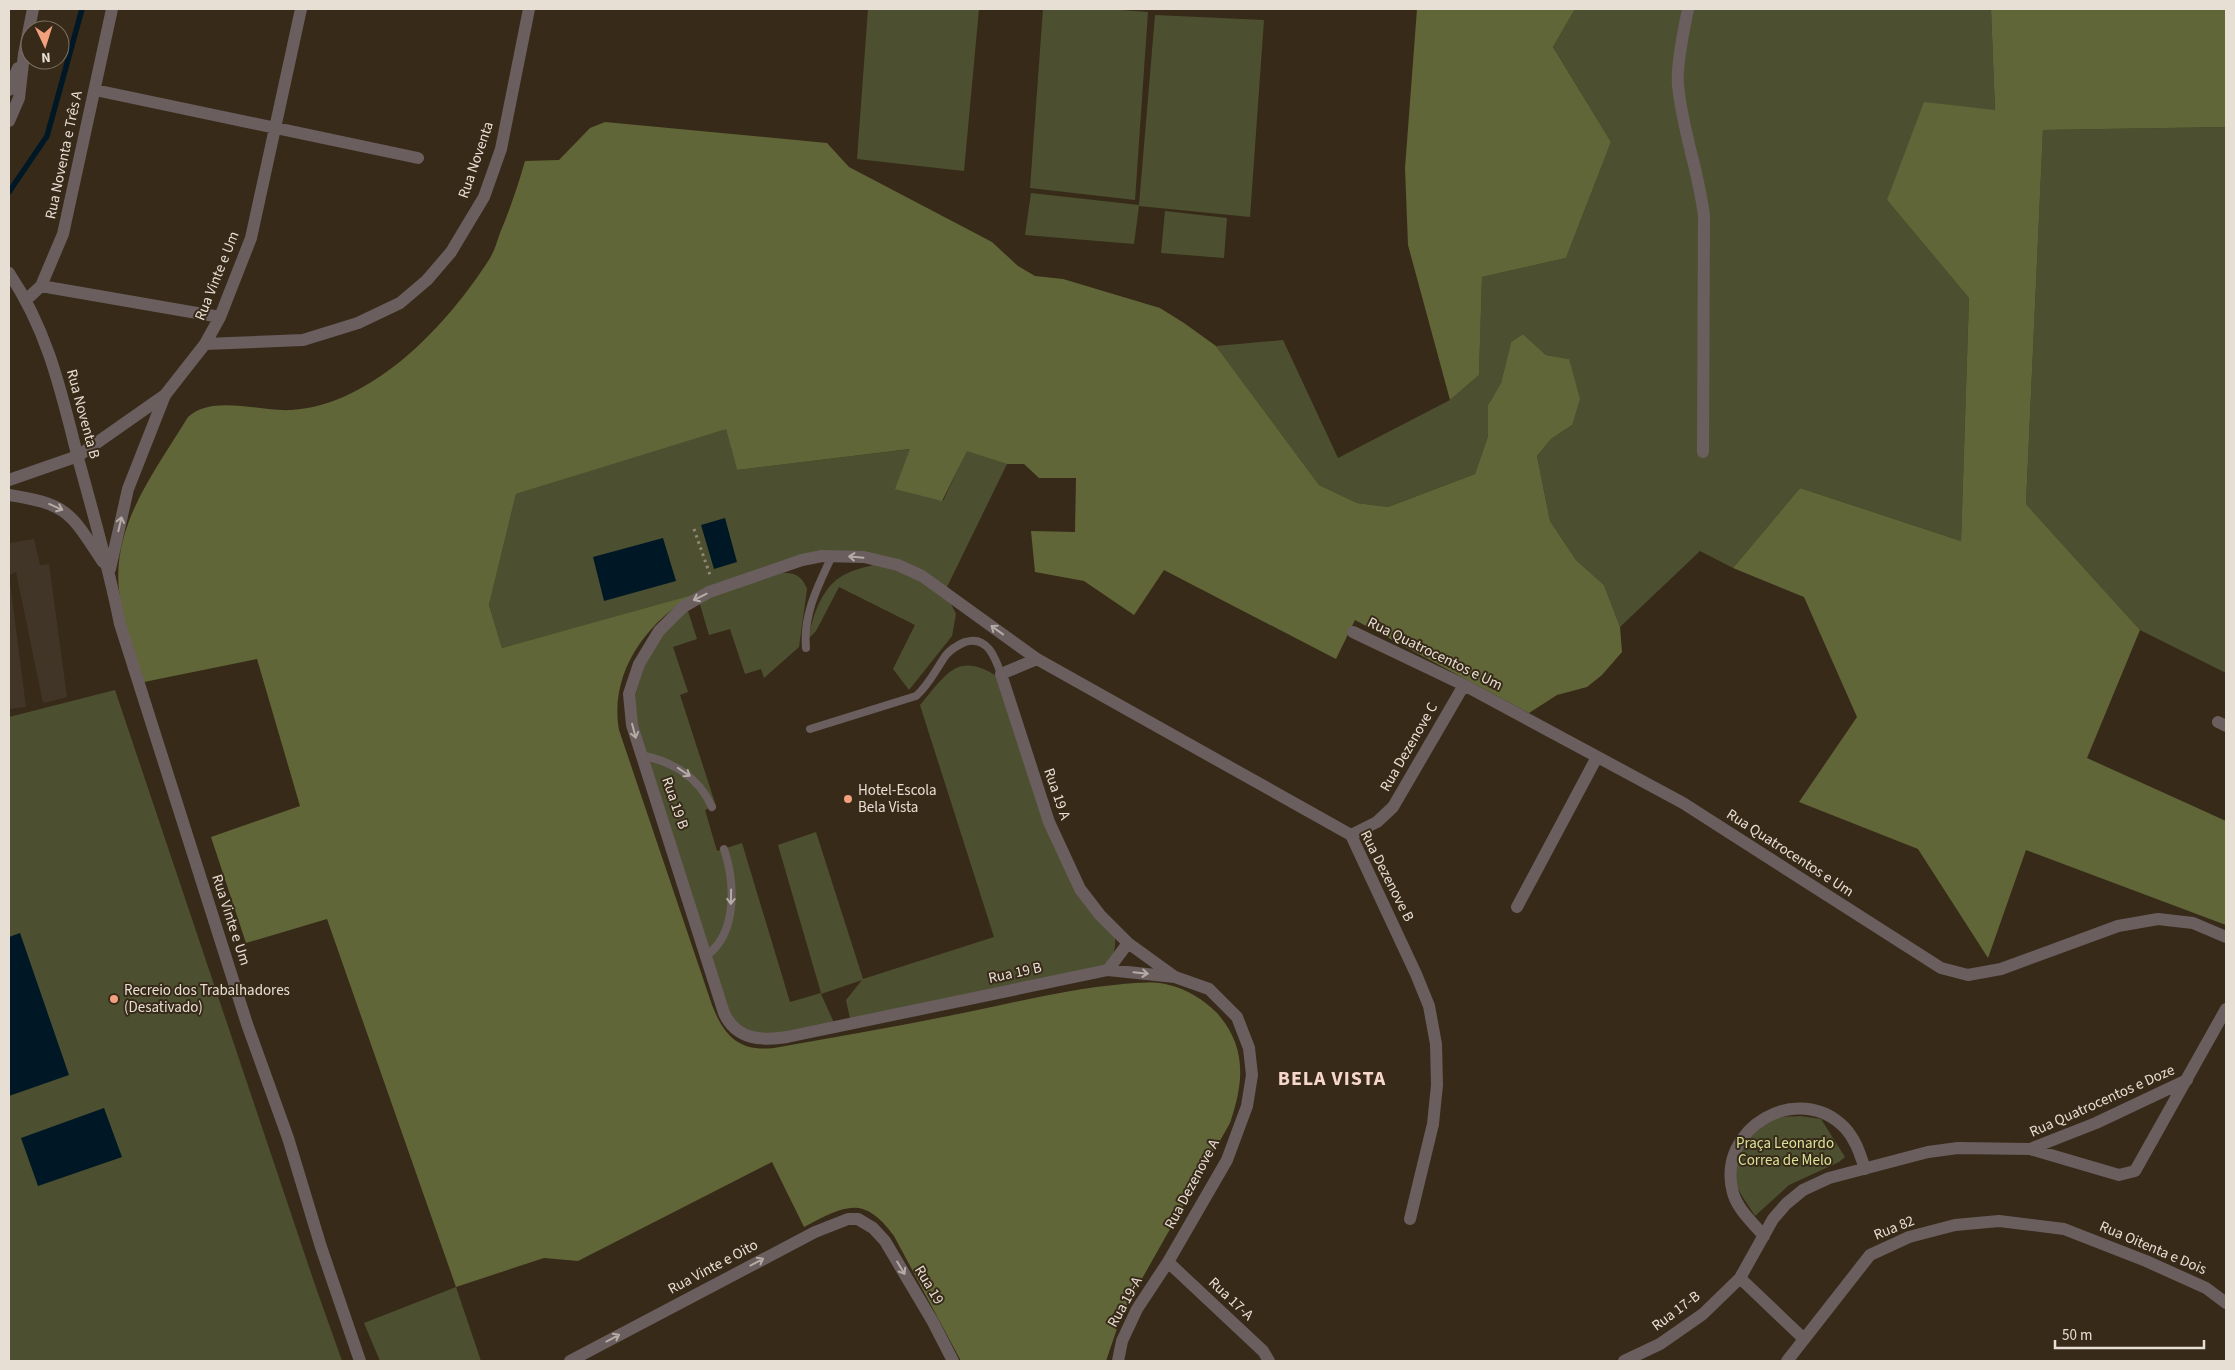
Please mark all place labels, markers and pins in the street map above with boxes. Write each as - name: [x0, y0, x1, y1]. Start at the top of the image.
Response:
- place label: Hotel-Escola Bela Vista: [858, 780, 937, 818]
- marker: Hotel-Escola Bela Vista: [842, 793, 854, 805]
- place label: Recreio dos Trabalhadores (Desativado): [124, 980, 290, 1018]
- marker: Recreio dos Trabalhadores (Desativado): [108, 993, 120, 1005]

